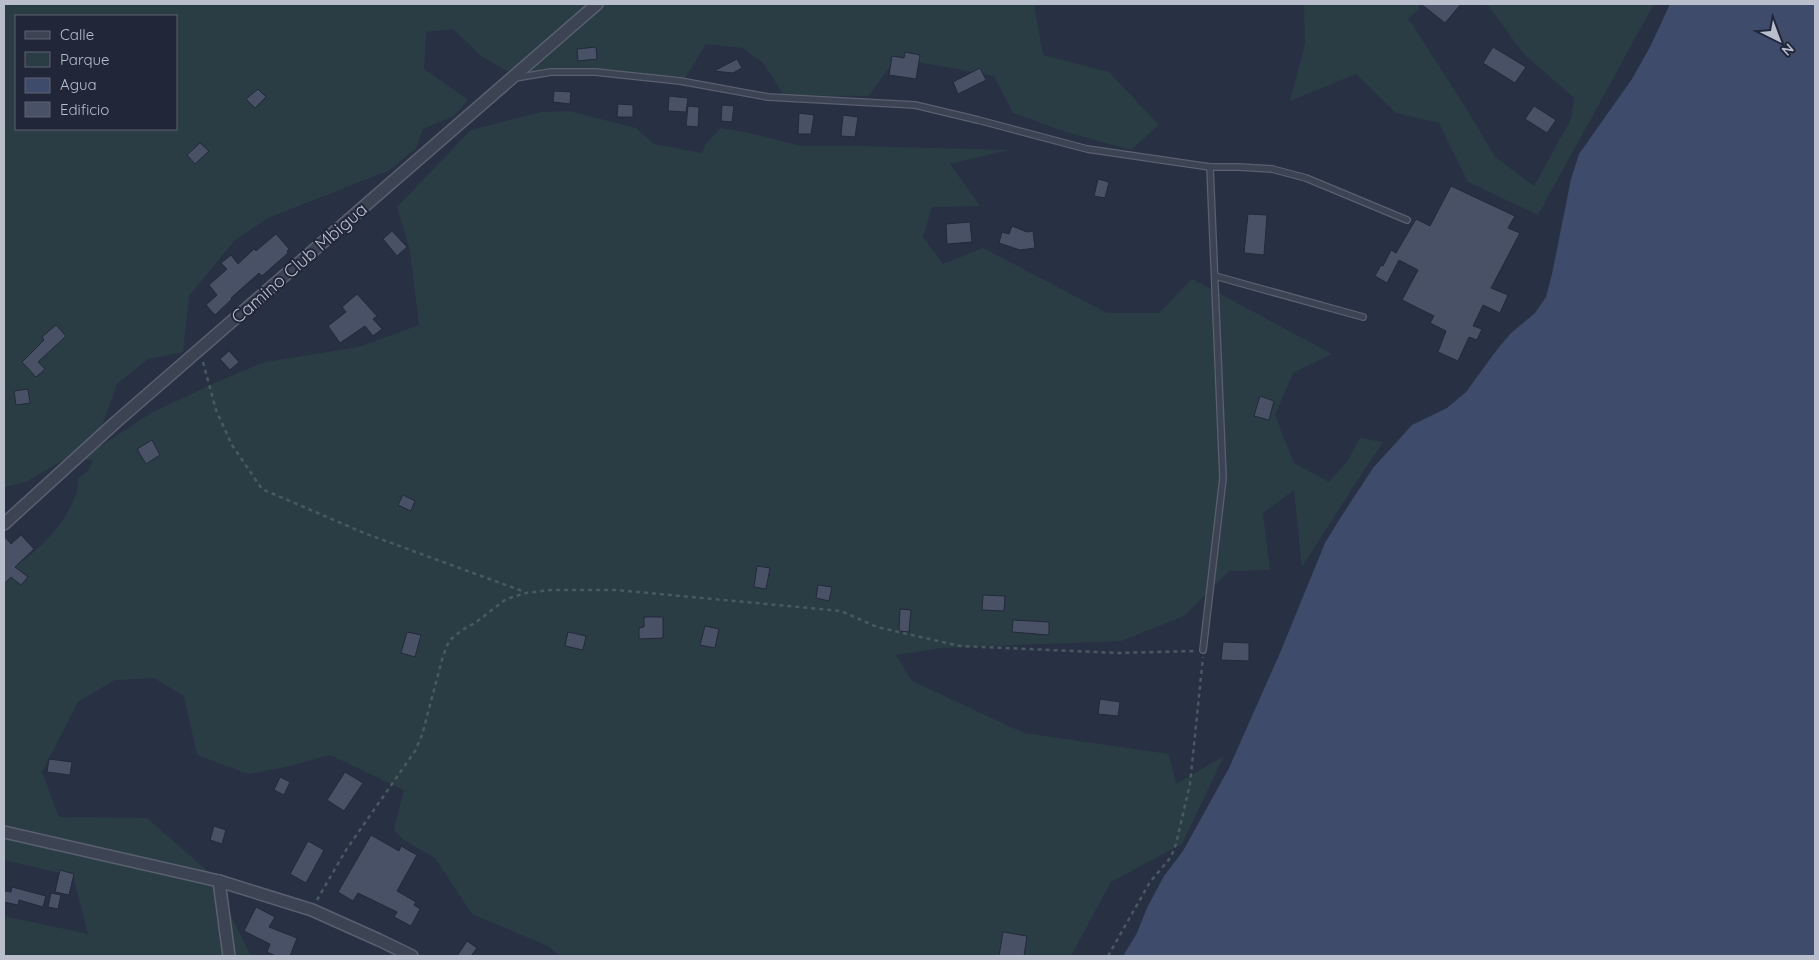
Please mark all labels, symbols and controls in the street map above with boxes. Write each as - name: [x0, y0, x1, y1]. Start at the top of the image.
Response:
- legend: [15, 15, 178, 130]
- north arrow: [1754, 15, 1804, 65]
- text: Calle: [60, 25, 94, 44]
- text: N: [1778, 40, 1798, 60]
- text: Parque: [60, 50, 110, 69]
- text: Agua: [60, 75, 97, 94]
- text: Edificio: [60, 100, 109, 119]
- street label: Camino Club Mbigua: [226, 198, 372, 328]

